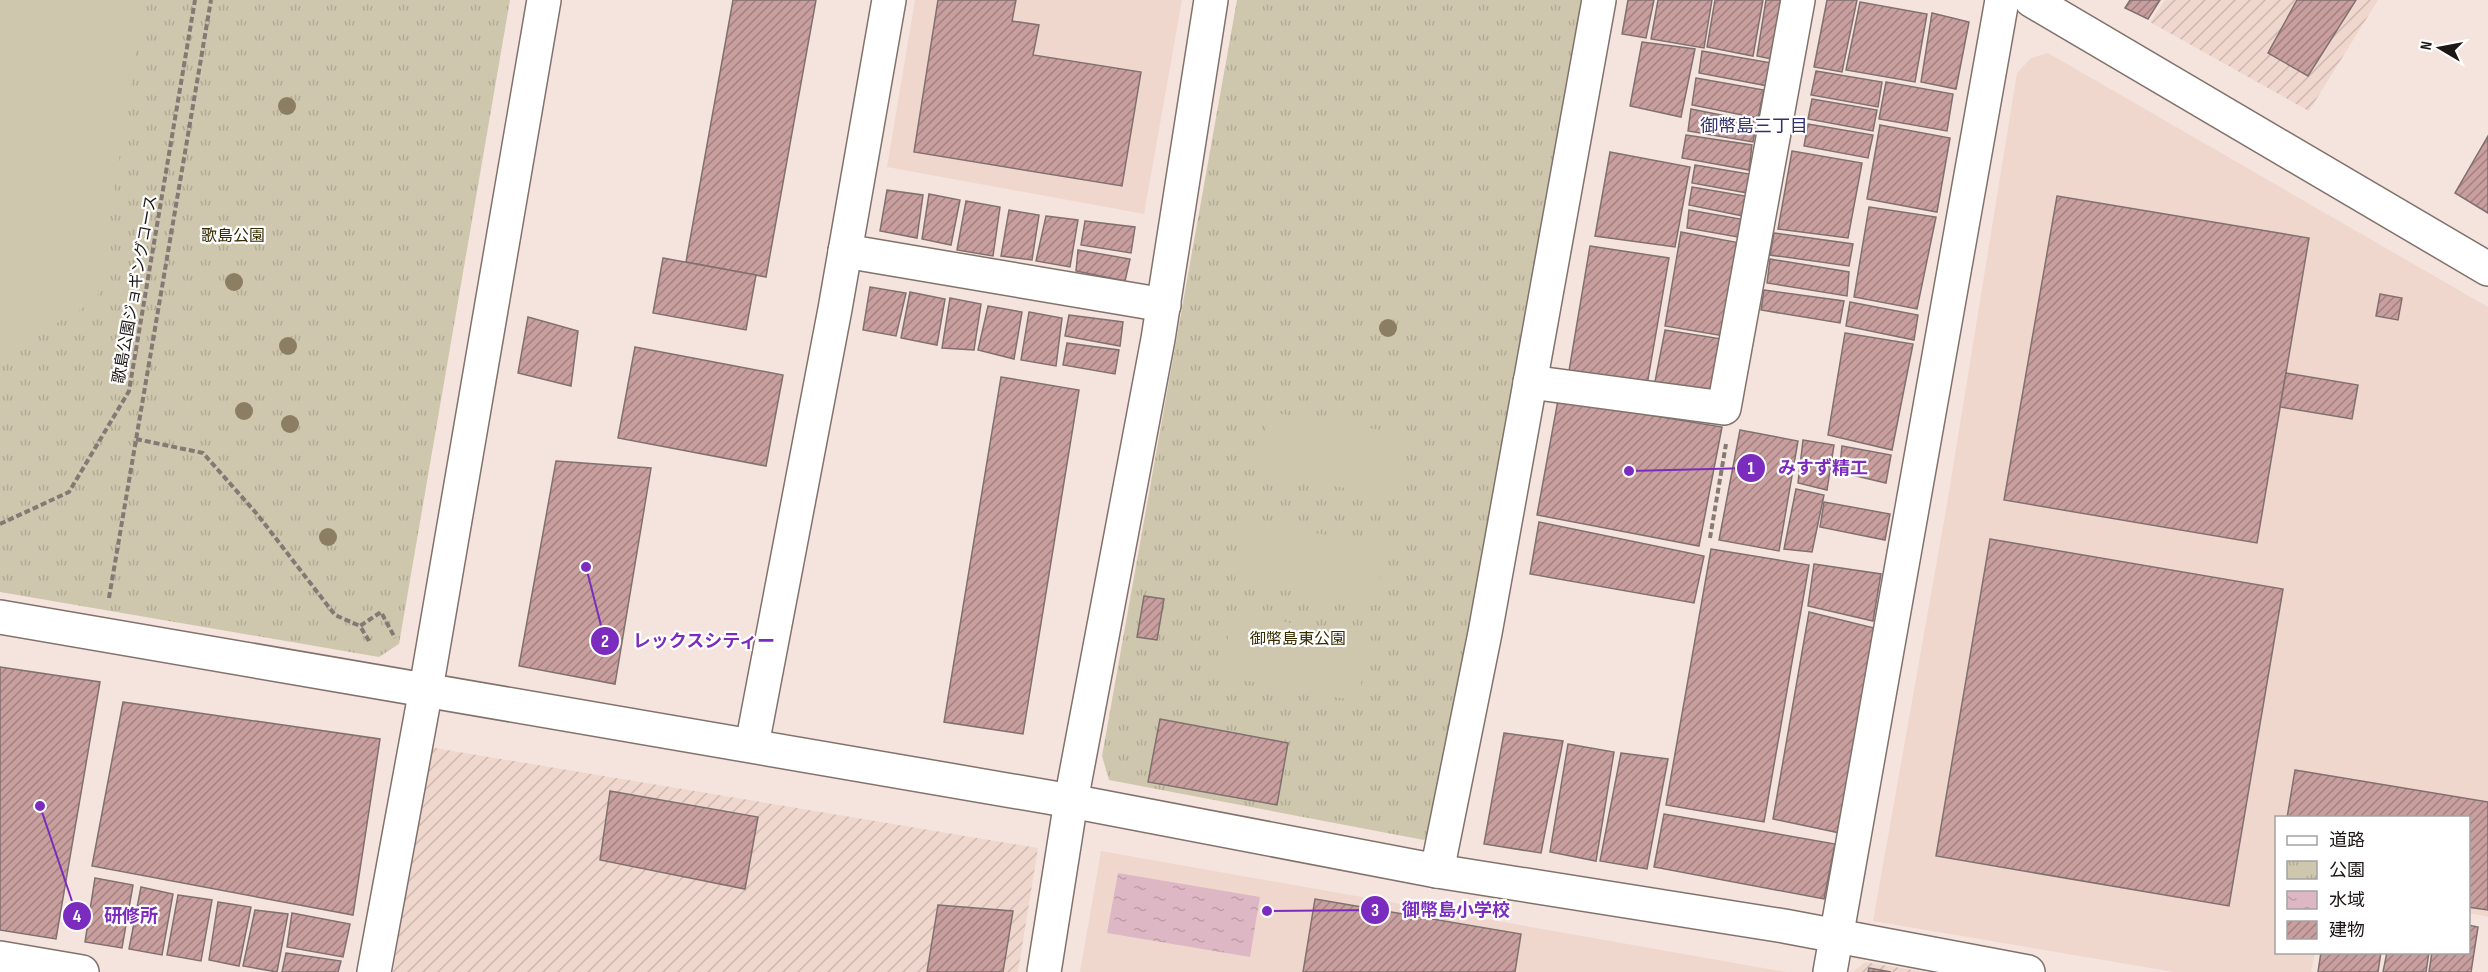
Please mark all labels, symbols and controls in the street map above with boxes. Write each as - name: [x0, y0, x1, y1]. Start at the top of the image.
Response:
- north arrow: [2410, 18, 2470, 78]
- text: N: [2417, 40, 2437, 52]
- district label: 御幣島三丁目: [1700, 116, 1808, 137]
- street label: 歌島公園ジョギングコース: [110, 193, 161, 385]
- park label: 歌島公園: [201, 227, 265, 246]
- callout: みすず精工: [1736, 450, 1880, 486]
- text: みすず精工: [1778, 457, 1868, 479]
- text: 1: [1747, 458, 1755, 479]
- callout: レックスシティー: [590, 623, 788, 659]
- park label: 御幣島東公園: [1250, 630, 1346, 649]
- text: 2: [601, 631, 609, 652]
- text: レックスシティー: [633, 631, 775, 652]
- legend: [2275, 816, 2470, 954]
- text: 道路: [2329, 830, 2365, 851]
- text: 公園: [2329, 860, 2365, 881]
- text: 水域: [2329, 890, 2365, 911]
- callout: 御幣島小学校: [1360, 892, 1522, 928]
- callout: 研修所: [62, 898, 170, 934]
- text: 3: [1371, 900, 1379, 921]
- text: 御幣島小学校: [1401, 900, 1510, 921]
- text: 4: [73, 906, 82, 927]
- text: 研修所: [104, 906, 158, 927]
- text: 建物: [2329, 920, 2365, 941]

